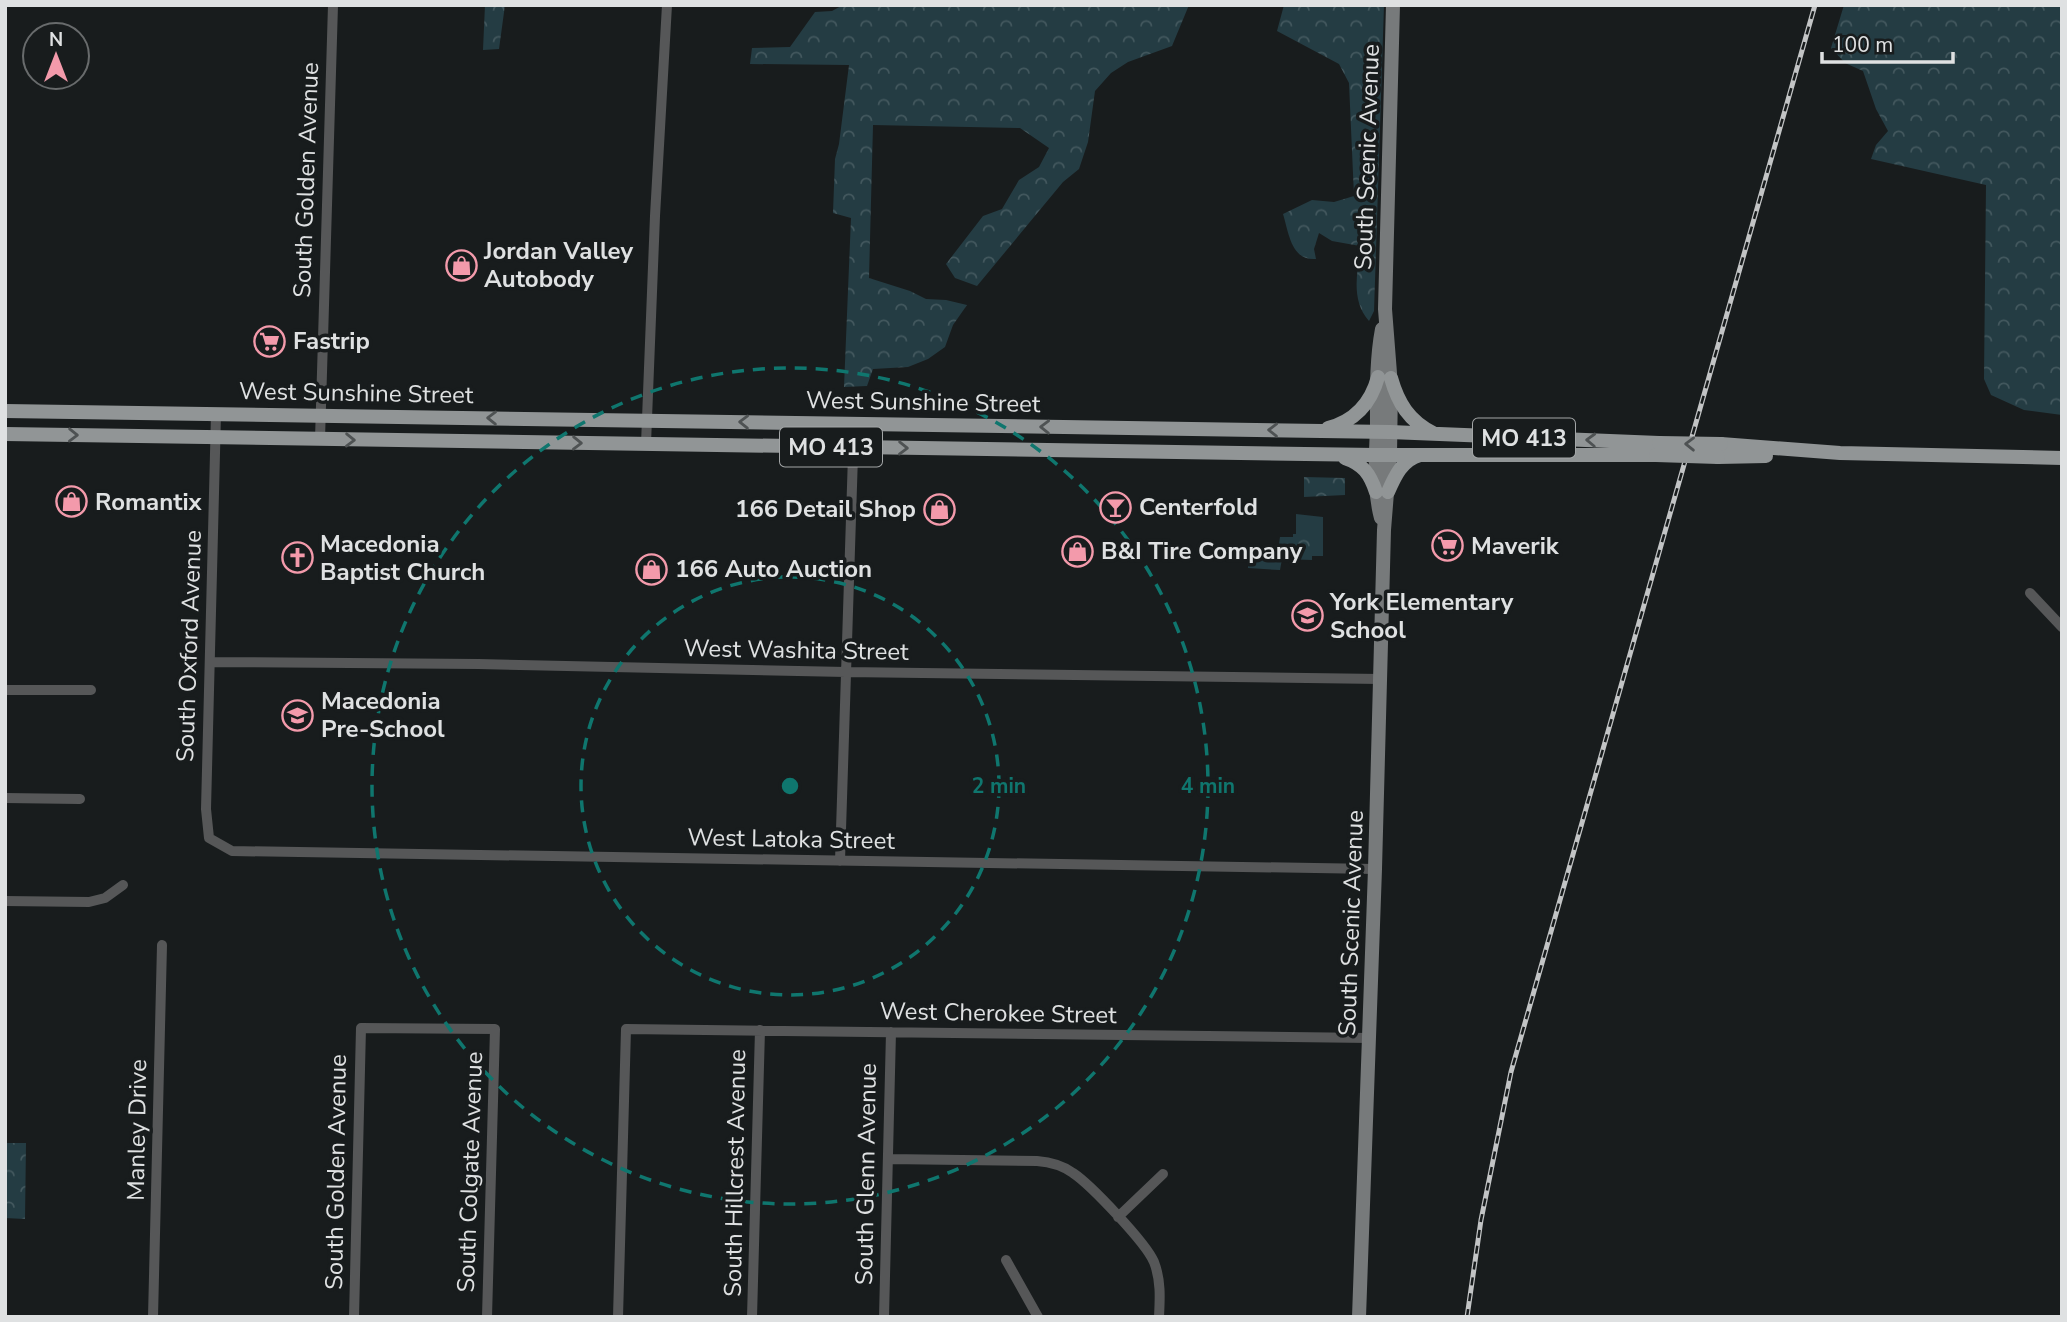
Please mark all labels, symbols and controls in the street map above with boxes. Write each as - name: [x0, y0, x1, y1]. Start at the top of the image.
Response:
- north arrow: [21, 21, 91, 91]
- scale bar: [1822, 21, 1953, 65]
- text: N: [49, 27, 63, 53]
- text: 100 m: [1832, 31, 1893, 59]
- street label: South Scenic Avenue: [1347, 43, 1387, 271]
- street label: South Golden Avenue: [286, 62, 326, 298]
- place label: Jordan Valley Autobody: [483, 235, 633, 295]
- shop icon: Jordan Valley Autobody: [444, 248, 478, 282]
- supermarket icon: Fastrip: [253, 324, 287, 358]
- place label: Fastrip: [293, 325, 370, 357]
- street label: West Sunshine Street: [239, 375, 474, 411]
- street label: West Sunshine Street: [806, 384, 1041, 420]
- one-way arrow: [487, 410, 497, 426]
- one-way arrow: [739, 414, 749, 430]
- road number: MO 413: [1473, 418, 1575, 458]
- one-way arrow: [1040, 419, 1051, 434]
- one-way arrow: [1267, 422, 1278, 438]
- one-way arrow: [68, 428, 79, 443]
- road number: MO 413: [780, 428, 882, 466]
- one-way arrow: [345, 432, 356, 447]
- one-way arrow: [1585, 433, 1596, 448]
- one-way arrow: [573, 435, 583, 451]
- one-way arrow: [1684, 436, 1695, 452]
- one-way arrow: [898, 440, 909, 456]
- shop icon: Romantix: [55, 485, 89, 519]
- place label: Romantix: [95, 486, 203, 518]
- bar icon: Centerfold: [1099, 490, 1133, 524]
- place label: Centerfold: [1139, 491, 1258, 523]
- shop icon: 166 Detail Shop: [922, 492, 956, 526]
- place label: 166 Detail Shop: [735, 493, 916, 525]
- place label: Macedonia Baptist Church: [320, 528, 485, 588]
- street label: South Oxford Avenue: [169, 529, 209, 763]
- supermarket icon: Maverik: [1431, 529, 1465, 563]
- place label: Maverik: [1471, 530, 1560, 562]
- shop icon: B&I Tire Company: [1061, 534, 1095, 568]
- place label: B&I Tire Company: [1101, 535, 1303, 567]
- church icon: Macedonia Baptist Church: [280, 541, 314, 575]
- shop icon: 166 Auto Auction: [635, 552, 669, 586]
- place label: 166 Auto Auction: [675, 553, 872, 585]
- place label: York Elementary School: [1329, 586, 1514, 646]
- school or university icon: York Elementary School: [1290, 599, 1324, 633]
- street label: West Washita Street: [683, 632, 909, 668]
- place label: Macedonia Pre-School: [321, 685, 445, 745]
- school or university icon: Macedonia Pre-School: [281, 698, 315, 732]
- text: 2 min: [972, 772, 1026, 800]
- text: 4 min: [1181, 772, 1235, 800]
- centre of rings: [778, 774, 802, 798]
- street label: South Scenic Avenue: [1331, 809, 1371, 1037]
- street label: West Latoka Street: [687, 821, 896, 857]
- street label: West Cherokee Street: [879, 995, 1117, 1031]
- street label: South Hillcrest Avenue: [717, 1049, 753, 1297]
- street label: South Colgate Avenue: [450, 1051, 490, 1293]
- street label: South Golden Avenue: [318, 1054, 354, 1290]
- street label: Manley Drive: [120, 1059, 154, 1201]
- street label: South Glenn Avenue: [848, 1063, 884, 1285]

